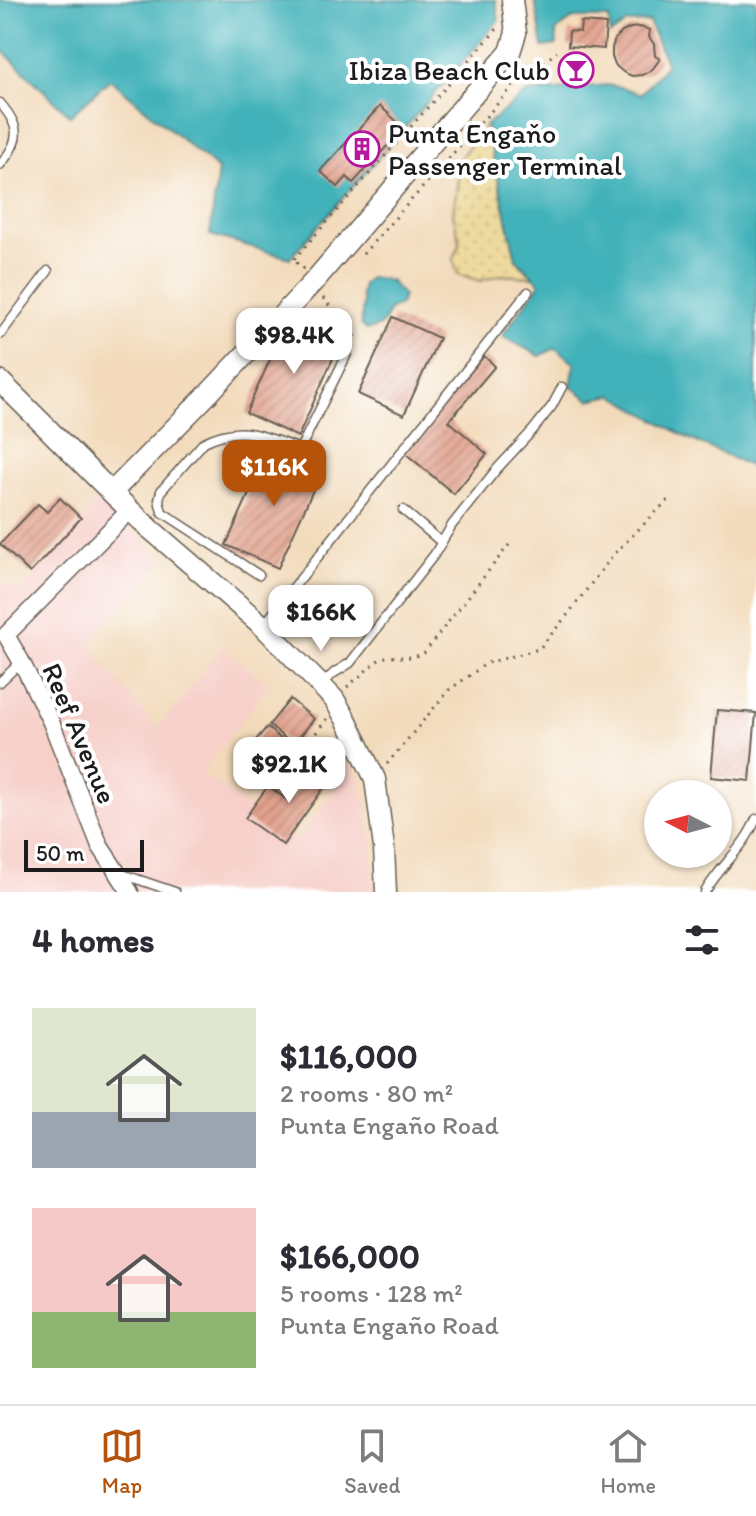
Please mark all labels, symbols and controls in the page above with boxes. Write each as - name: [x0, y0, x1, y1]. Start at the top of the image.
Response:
- bar icon: Ibiza Beach Club: [557, 51, 595, 89]
- place label: Ibiza Beach Club: [348, 53, 550, 87]
- place label: Punta Engaňo Passenger Terminal: [388, 116, 622, 182]
- building icon: Punta Engaňo Passenger Terminal: [343, 130, 381, 168]
- pin: $98.4K: [229, 308, 359, 376]
- text: $98.4K: [254, 318, 334, 350]
- pin: $116K: [218, 440, 330, 508]
- text: $116K: [240, 450, 308, 482]
- pin: $166K: [265, 585, 377, 653]
- text: $166K: [286, 595, 356, 627]
- street label: Reef Avenue: [35, 658, 125, 808]
- pin: $92.1K: [224, 737, 354, 805]
- text: $92.1K: [251, 747, 327, 779]
- north arrow: [644, 780, 732, 868]
- map controls: [644, 780, 732, 868]
- scale bar: [24, 836, 144, 872]
- text: 50 m: [36, 840, 85, 867]
- icon: filters: [680, 918, 724, 962]
- text: 4 homes: [32, 920, 155, 961]
- text: $116,000: [280, 1036, 418, 1077]
- icon: home: [96, 1040, 192, 1136]
- text: 2 rooms · 80 m²: [280, 1077, 453, 1109]
- text: Punta Engaño Road: [280, 1109, 499, 1141]
- text: $166,000: [280, 1236, 420, 1277]
- icon: home: [96, 1240, 192, 1336]
- text: 5 rooms · 128 m²: [280, 1277, 463, 1309]
- text: Punta Engaño Road: [280, 1309, 499, 1341]
- tab: Map: [100, 1424, 144, 1499]
- tab: Saved: [344, 1424, 400, 1499]
- tab: Home: [600, 1424, 656, 1499]

